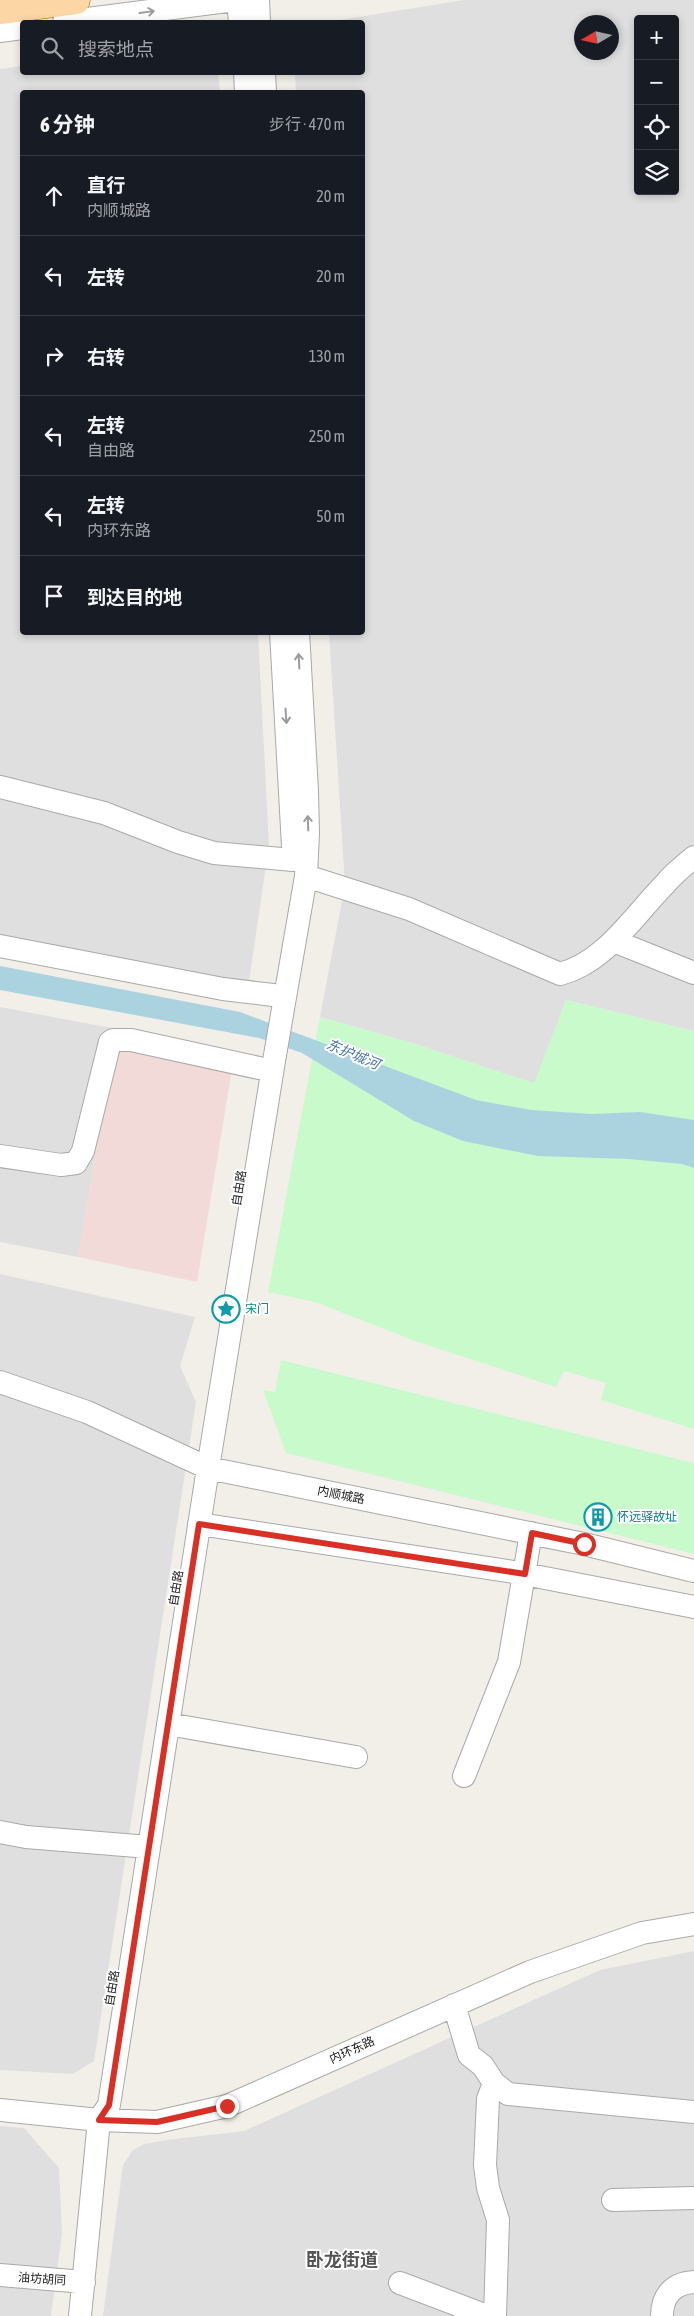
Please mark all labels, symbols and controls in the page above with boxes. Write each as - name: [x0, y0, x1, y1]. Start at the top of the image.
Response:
- one-way arrow: [139, 6, 155, 16]
- north arrow: [574, 15, 619, 60]
- map controls: [634, 15, 679, 195]
- button: +: [634, 15, 679, 60]
- search box: [20, 20, 365, 75]
- icon: search: [38, 34, 66, 62]
- text: 搜索地点: [78, 38, 154, 60]
- button: −: [634, 60, 679, 105]
- button: locate: [634, 105, 679, 150]
- text: 6 分钟: [40, 112, 95, 136]
- text: 步行 · 470 m: [269, 115, 345, 133]
- button: layers: [634, 150, 679, 195]
- text: 直行: [87, 174, 125, 196]
- icon: ahead: [40, 182, 68, 210]
- text: 20 m: [316, 187, 345, 205]
- text: 内顺城路: [87, 201, 151, 219]
- icon: left: [40, 262, 68, 290]
- text: 左转: [87, 266, 125, 288]
- text: 20 m: [316, 267, 345, 285]
- icon: right: [40, 342, 68, 370]
- text: 右转: [87, 346, 125, 368]
- text: 130 m: [309, 347, 345, 365]
- text: 左转: [87, 414, 125, 436]
- icon: left: [40, 422, 68, 450]
- text: 250 m: [309, 427, 345, 445]
- text: 自由路: [87, 441, 135, 459]
- text: 左转: [87, 494, 125, 516]
- icon: left: [40, 502, 68, 530]
- text: 50 m: [316, 507, 345, 525]
- text: 内环东路: [87, 521, 151, 539]
- icon: arrive: [40, 582, 68, 610]
- text: 到达目的地: [87, 586, 182, 608]
- one-way arrow: [295, 653, 304, 669]
- one-way arrow: [281, 708, 290, 724]
- one-way arrow: [303, 815, 313, 832]
- water label: 东护城河: [324, 1036, 385, 1073]
- street label: 自由路: [229, 1169, 249, 1207]
- place icon: 宋门: [211, 1294, 241, 1324]
- place label: 宋门: [245, 1302, 269, 1316]
- street label: 内顺城路: [316, 1484, 366, 1506]
- building icon: 怀远驿故址: [583, 1502, 613, 1532]
- place label: 怀远驿故址: [617, 1510, 677, 1524]
- route start: [573, 1533, 596, 1556]
- street label: 自由路: [166, 1569, 186, 1607]
- street label: 自由路: [102, 1969, 122, 2007]
- street label: 内环东路: [327, 2034, 377, 2066]
- route end: [216, 2095, 239, 2118]
- district label: 卧龙街道: [306, 2249, 378, 2270]
- street label: 油坊胡同: [18, 2270, 66, 2288]

